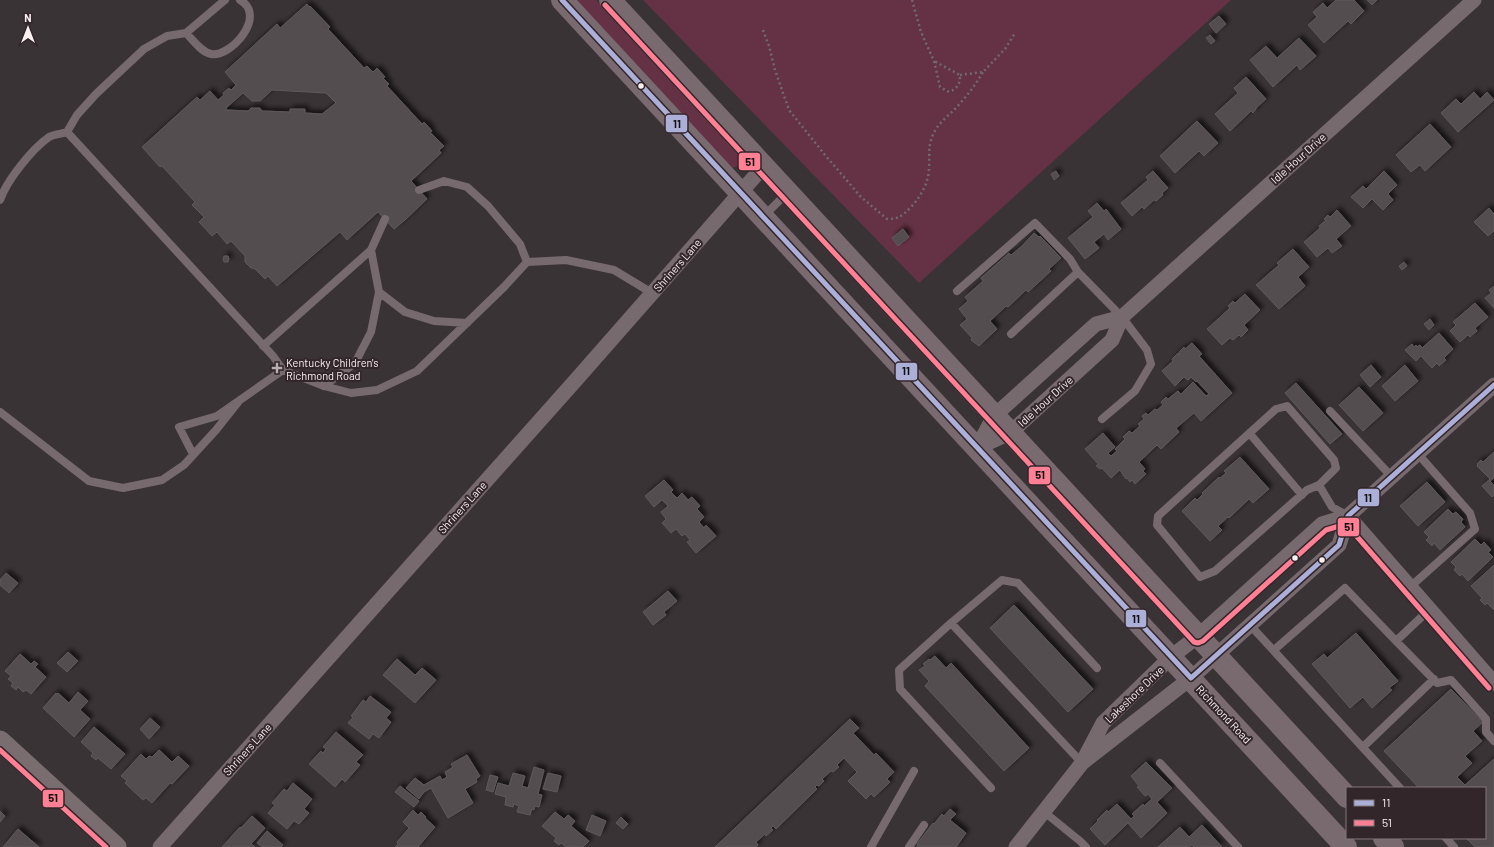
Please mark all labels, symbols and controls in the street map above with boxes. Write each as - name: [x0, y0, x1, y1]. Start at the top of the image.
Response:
- north arrow: [8, 8, 48, 48]
- text: N: [24, 11, 32, 24]
- unlabelled marker: [636, 81, 646, 91]
- line badge: 11: [665, 114, 688, 133]
- text: 11: [673, 117, 681, 130]
- street label: Idle Hour Drive: [1268, 130, 1328, 186]
- line badge: 51: [738, 152, 761, 171]
- text: 51: [745, 155, 755, 168]
- street label: Shriners Lane: [650, 236, 704, 294]
- place label: Kentucky Children's Richmond Road: [286, 356, 379, 382]
- marker: Kentucky Children's Richmond Road: [271, 362, 283, 374]
- line badge: 11: [895, 362, 918, 381]
- text: 11: [902, 364, 910, 377]
- street label: Idle Hour Drive: [1015, 373, 1075, 429]
- line badge: 51: [1028, 466, 1051, 485]
- text: 51: [1035, 468, 1045, 481]
- street label: Shriners Lane: [435, 478, 489, 536]
- line badge: 11: [1357, 488, 1380, 507]
- text: 11: [1364, 491, 1372, 504]
- line badge: 51: [1337, 517, 1360, 537]
- text: 51: [1344, 520, 1354, 533]
- unlabelled marker: [1290, 553, 1300, 563]
- unlabelled marker: [1317, 555, 1327, 565]
- line badge: 11: [1125, 609, 1147, 628]
- text: 11: [1132, 612, 1140, 625]
- street label: Lakeshore Drive: [1102, 663, 1166, 725]
- street label: Richmond Road: [1194, 682, 1254, 746]
- street label: Shriners Lane: [220, 720, 274, 778]
- legend: [1346, 787, 1486, 839]
- line badge: 51: [42, 789, 64, 808]
- text: 51: [48, 791, 58, 804]
- text: 11: [1382, 795, 1390, 809]
- text: 51: [1382, 815, 1392, 829]

